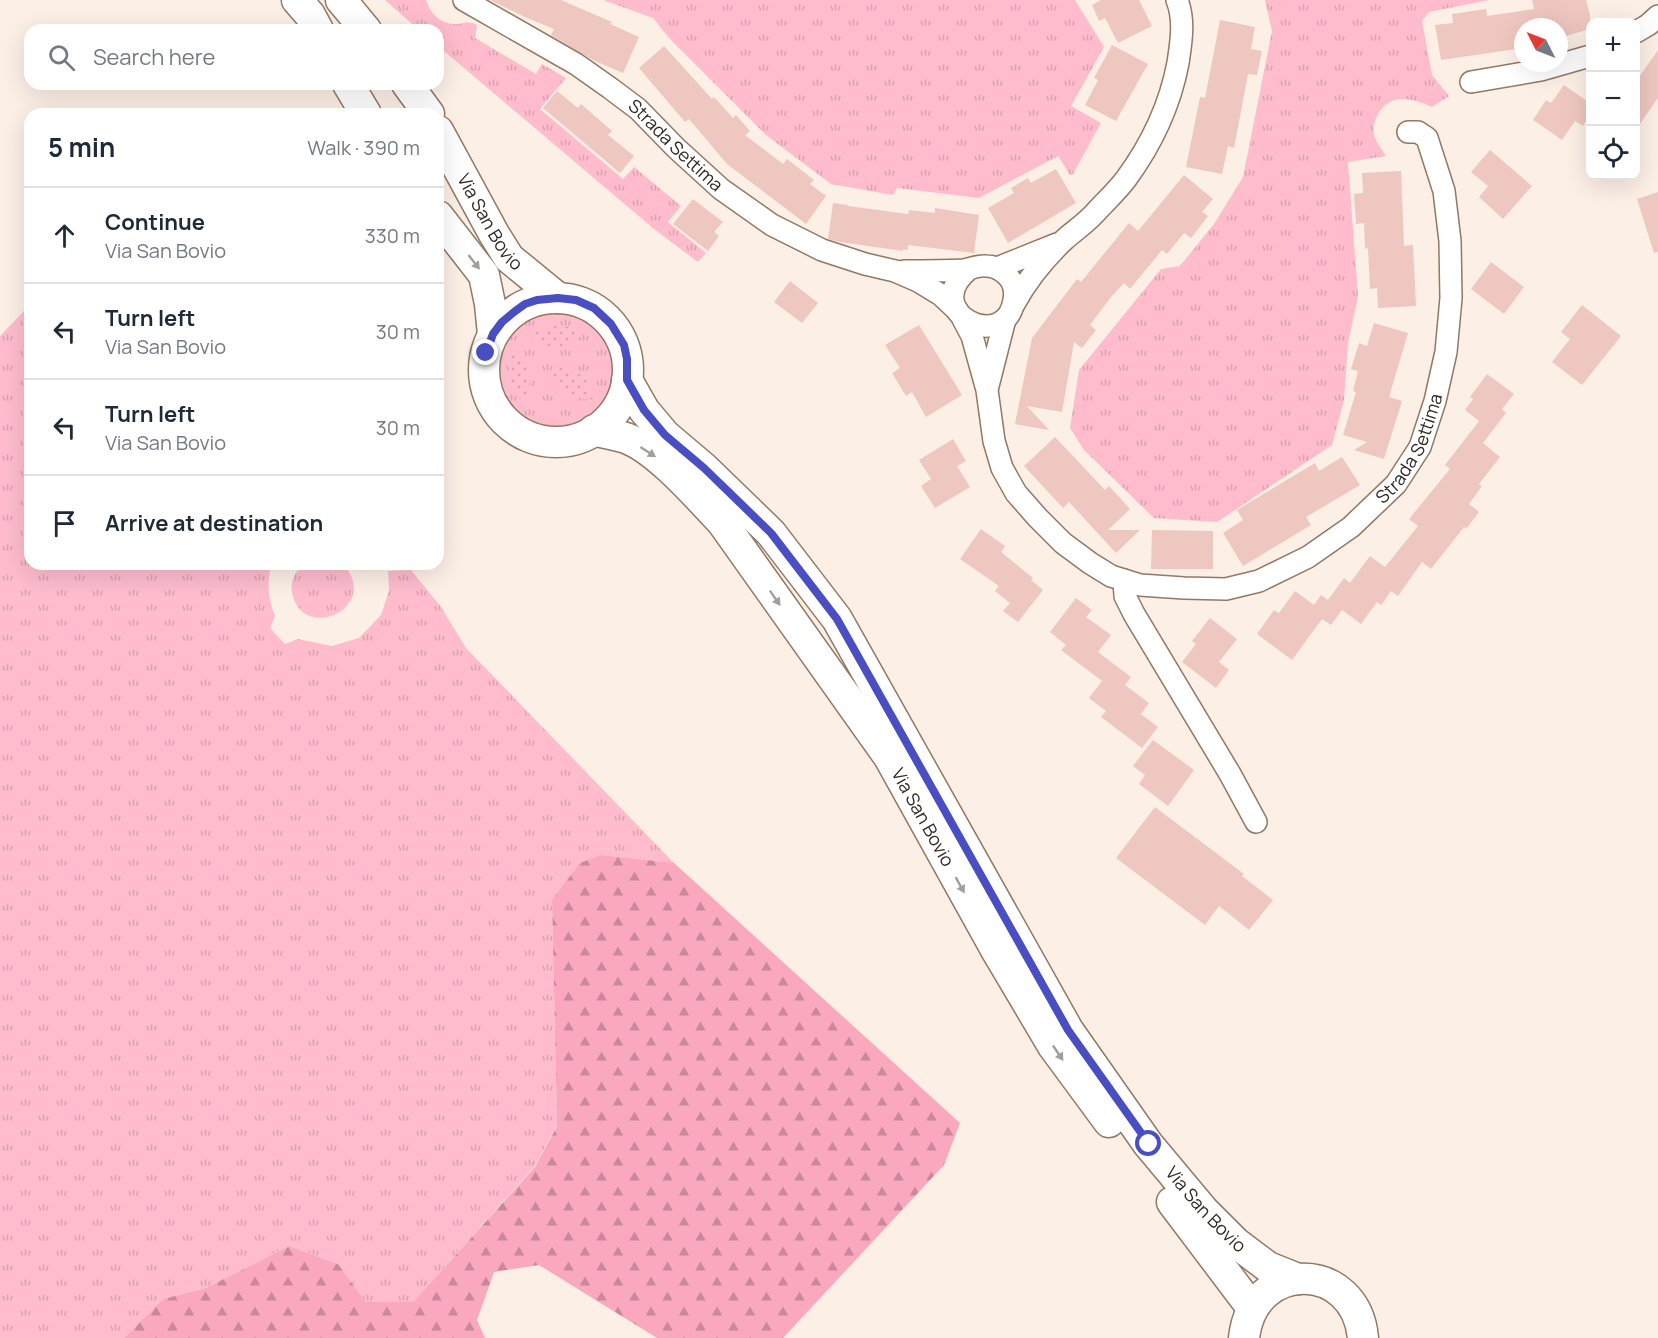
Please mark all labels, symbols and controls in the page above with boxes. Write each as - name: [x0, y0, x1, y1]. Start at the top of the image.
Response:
- north arrow: [1514, 18, 1568, 72]
- map controls: [1586, 18, 1640, 180]
- button: +: [1586, 18, 1640, 72]
- search box: [24, 24, 444, 90]
- icon: search: [45, 41, 78, 74]
- text: Search here: [93, 42, 215, 72]
- button: −: [1586, 72, 1640, 126]
- street label: Strada Settima: [624, 93, 729, 196]
- button: locate: [1586, 126, 1640, 180]
- text: 5 min: [48, 129, 115, 165]
- text: Walk · 390 m: [307, 134, 420, 161]
- street label: Via San Bovio: [452, 169, 528, 275]
- text: Continue: [105, 207, 205, 237]
- icon: ahead: [48, 219, 81, 252]
- text: 330 m: [365, 222, 420, 249]
- text: Via San Bovio: [105, 237, 226, 264]
- one-way arrow: [468, 254, 480, 270]
- text: Turn left: [105, 303, 195, 333]
- icon: left: [48, 315, 81, 348]
- text: 30 m: [376, 318, 420, 345]
- text: Via San Bovio: [105, 333, 226, 360]
- route end: [472, 339, 498, 365]
- street label: Strada Settima: [1370, 391, 1447, 508]
- text: Turn left: [105, 399, 195, 429]
- icon: left: [48, 411, 81, 444]
- text: 30 m: [376, 414, 420, 441]
- text: Via San Bovio: [105, 429, 226, 456]
- one-way arrow: [640, 446, 656, 457]
- icon: arrive: [48, 507, 81, 540]
- text: Arrive at destination: [105, 508, 323, 538]
- one-way arrow: [769, 589, 781, 605]
- street label: Via San Bovio: [887, 764, 960, 871]
- one-way arrow: [955, 876, 965, 893]
- one-way arrow: [1052, 1045, 1064, 1061]
- route start: [1135, 1130, 1161, 1156]
- street label: Via San Bovio: [1161, 1161, 1251, 1257]

